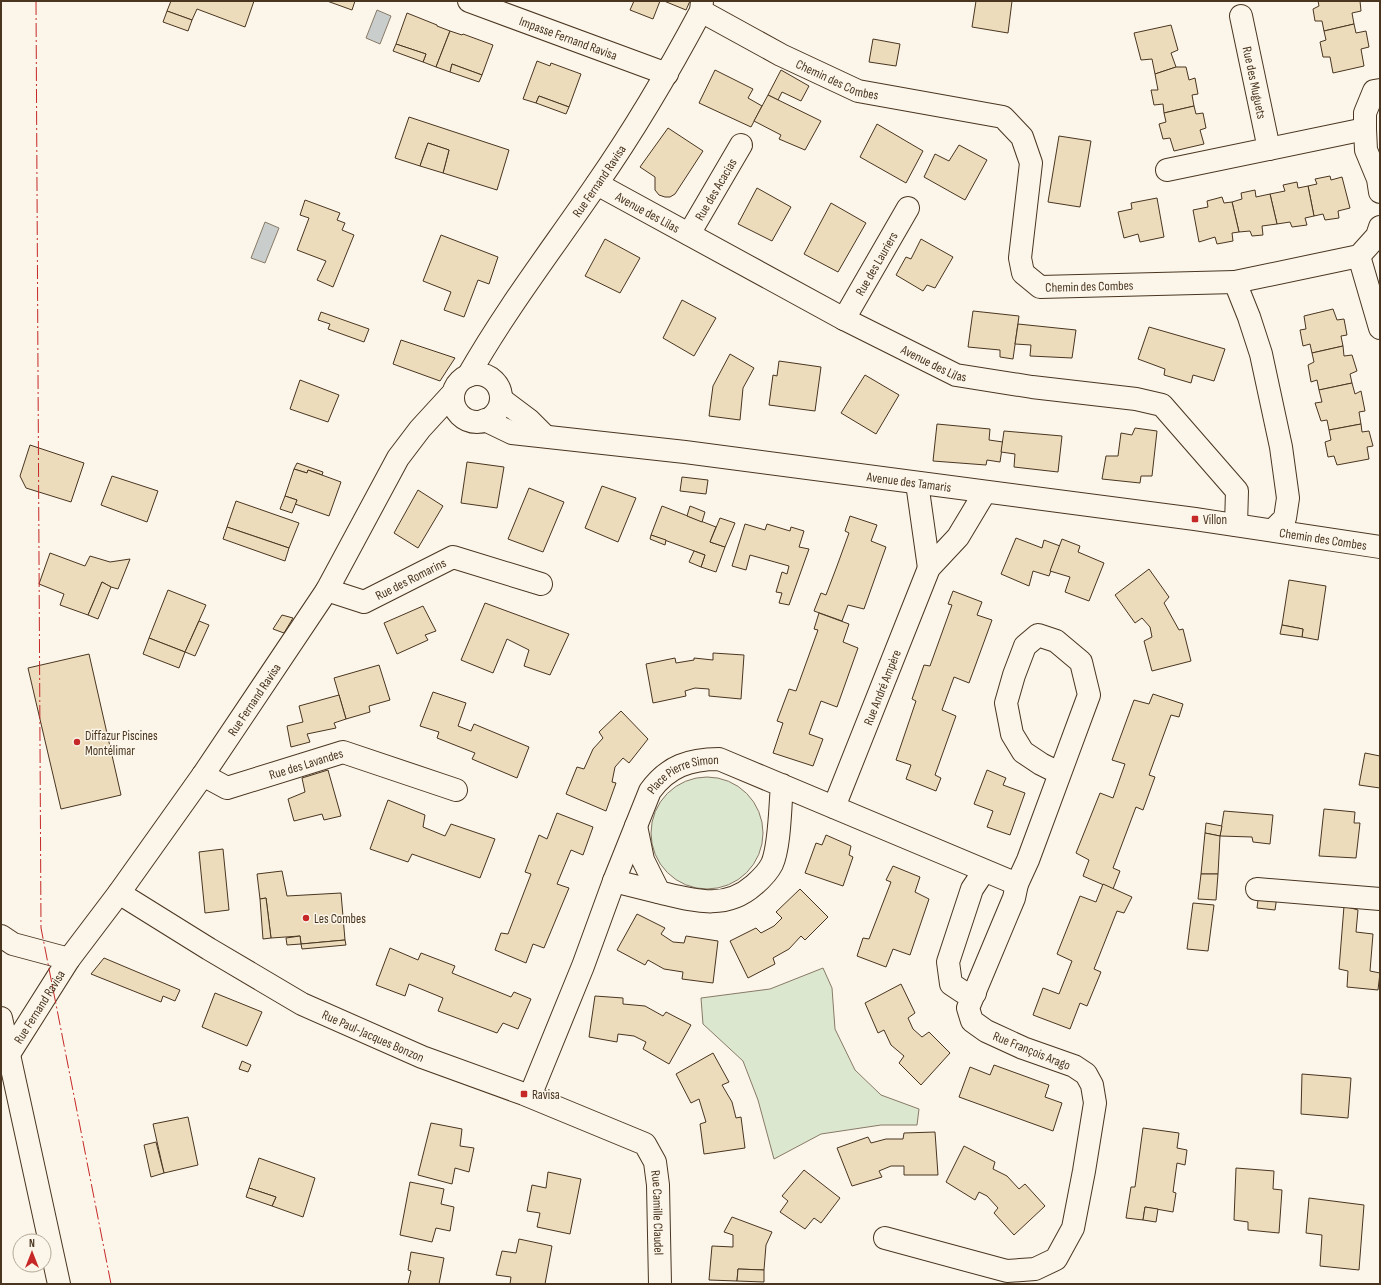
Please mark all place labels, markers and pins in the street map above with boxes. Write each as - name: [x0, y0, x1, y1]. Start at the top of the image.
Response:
- place label: Villon: [1203, 512, 1227, 528]
- marker: Villon: [1190, 514, 1200, 524]
- place label: Diffazur Piscines Montélimar: [85, 728, 158, 759]
- marker: Diffazur Piscines Montélimar: [72, 737, 82, 747]
- place label: Les Combes: [314, 911, 366, 927]
- marker: Les Combes: [301, 913, 311, 923]
- place label: Ravisa: [532, 1087, 560, 1103]
- marker: Ravisa: [519, 1089, 529, 1099]

